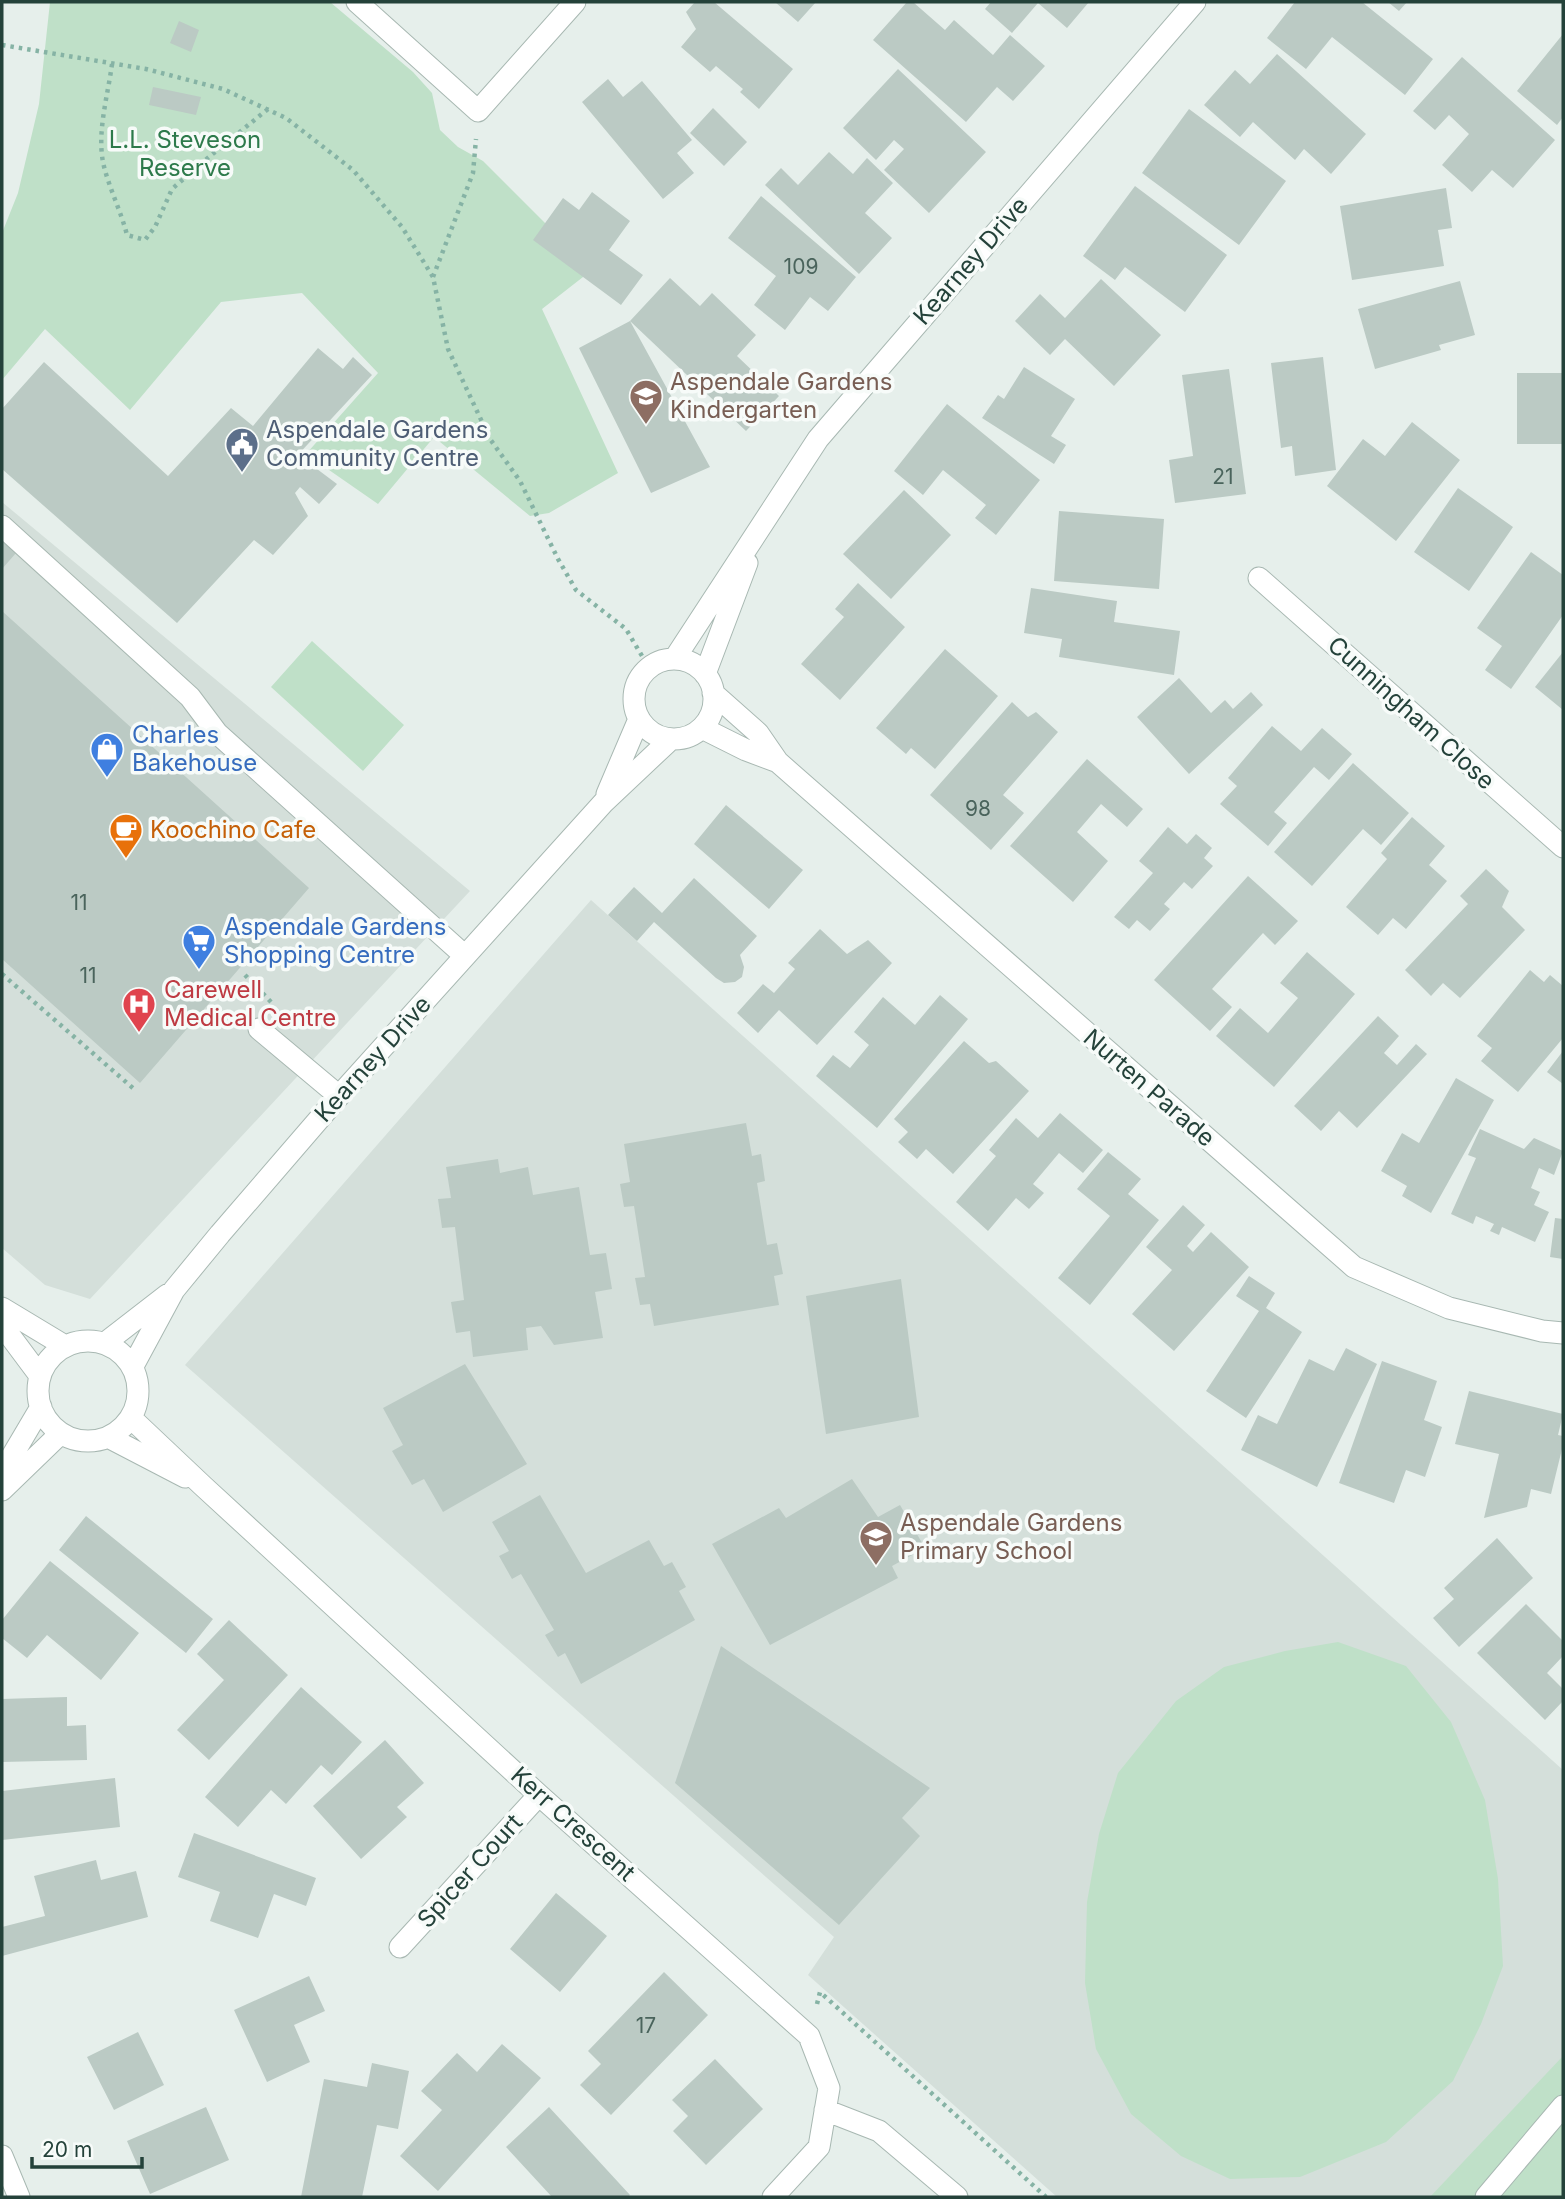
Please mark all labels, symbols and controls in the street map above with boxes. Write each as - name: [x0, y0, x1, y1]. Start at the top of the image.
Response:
- park label: L.L. Steveson Reserve: [109, 125, 261, 182]
- street label: Kearney Drive: [907, 191, 1034, 330]
- house number: 109: [784, 254, 818, 279]
- place label: Aspendale Gardens Kindergarten: [670, 367, 892, 424]
- school or university icon: Aspendale Gardens Kindergarten: [627, 377, 665, 426]
- place label: Aspendale Gardens Community Centre: [266, 415, 488, 472]
- public building icon: Aspendale Gardens Community Centre: [223, 425, 261, 474]
- house number: 21: [1212, 464, 1234, 489]
- street label: Cunningham Close: [1322, 630, 1501, 795]
- place label: Charles Bakehouse: [132, 720, 257, 777]
- shop icon: Charles Bakehouse: [88, 730, 126, 779]
- house number: 98: [965, 796, 991, 821]
- cafe icon: Koochino Cafe: [107, 811, 145, 860]
- place label: Koochino Cafe: [150, 815, 316, 844]
- house number: 11: [70, 890, 88, 915]
- place label: Aspendale Gardens Shopping Centre: [224, 912, 446, 969]
- supermarket icon: Aspendale Gardens Shopping Centre: [180, 922, 218, 971]
- house number: 11: [79, 963, 97, 988]
- place label: Carewell Medical Centre: [164, 975, 336, 1032]
- hospital icon: Carewell Medical Centre: [120, 985, 158, 1034]
- street label: Kearney Drive: [308, 990, 437, 1128]
- street label: Nurten Parade: [1078, 1023, 1221, 1152]
- place label: Aspendale Gardens Primary School: [900, 1508, 1122, 1565]
- school or university icon: Aspendale Gardens Primary School: [857, 1518, 895, 1567]
- street label: Kerr Crescent: [505, 1760, 641, 1887]
- street label: Spicer Court: [411, 1808, 528, 1933]
- house number: 17: [636, 2013, 656, 2038]
- scale bar: [32, 2126, 142, 2170]
- text: 20 m: [42, 2137, 92, 2162]

